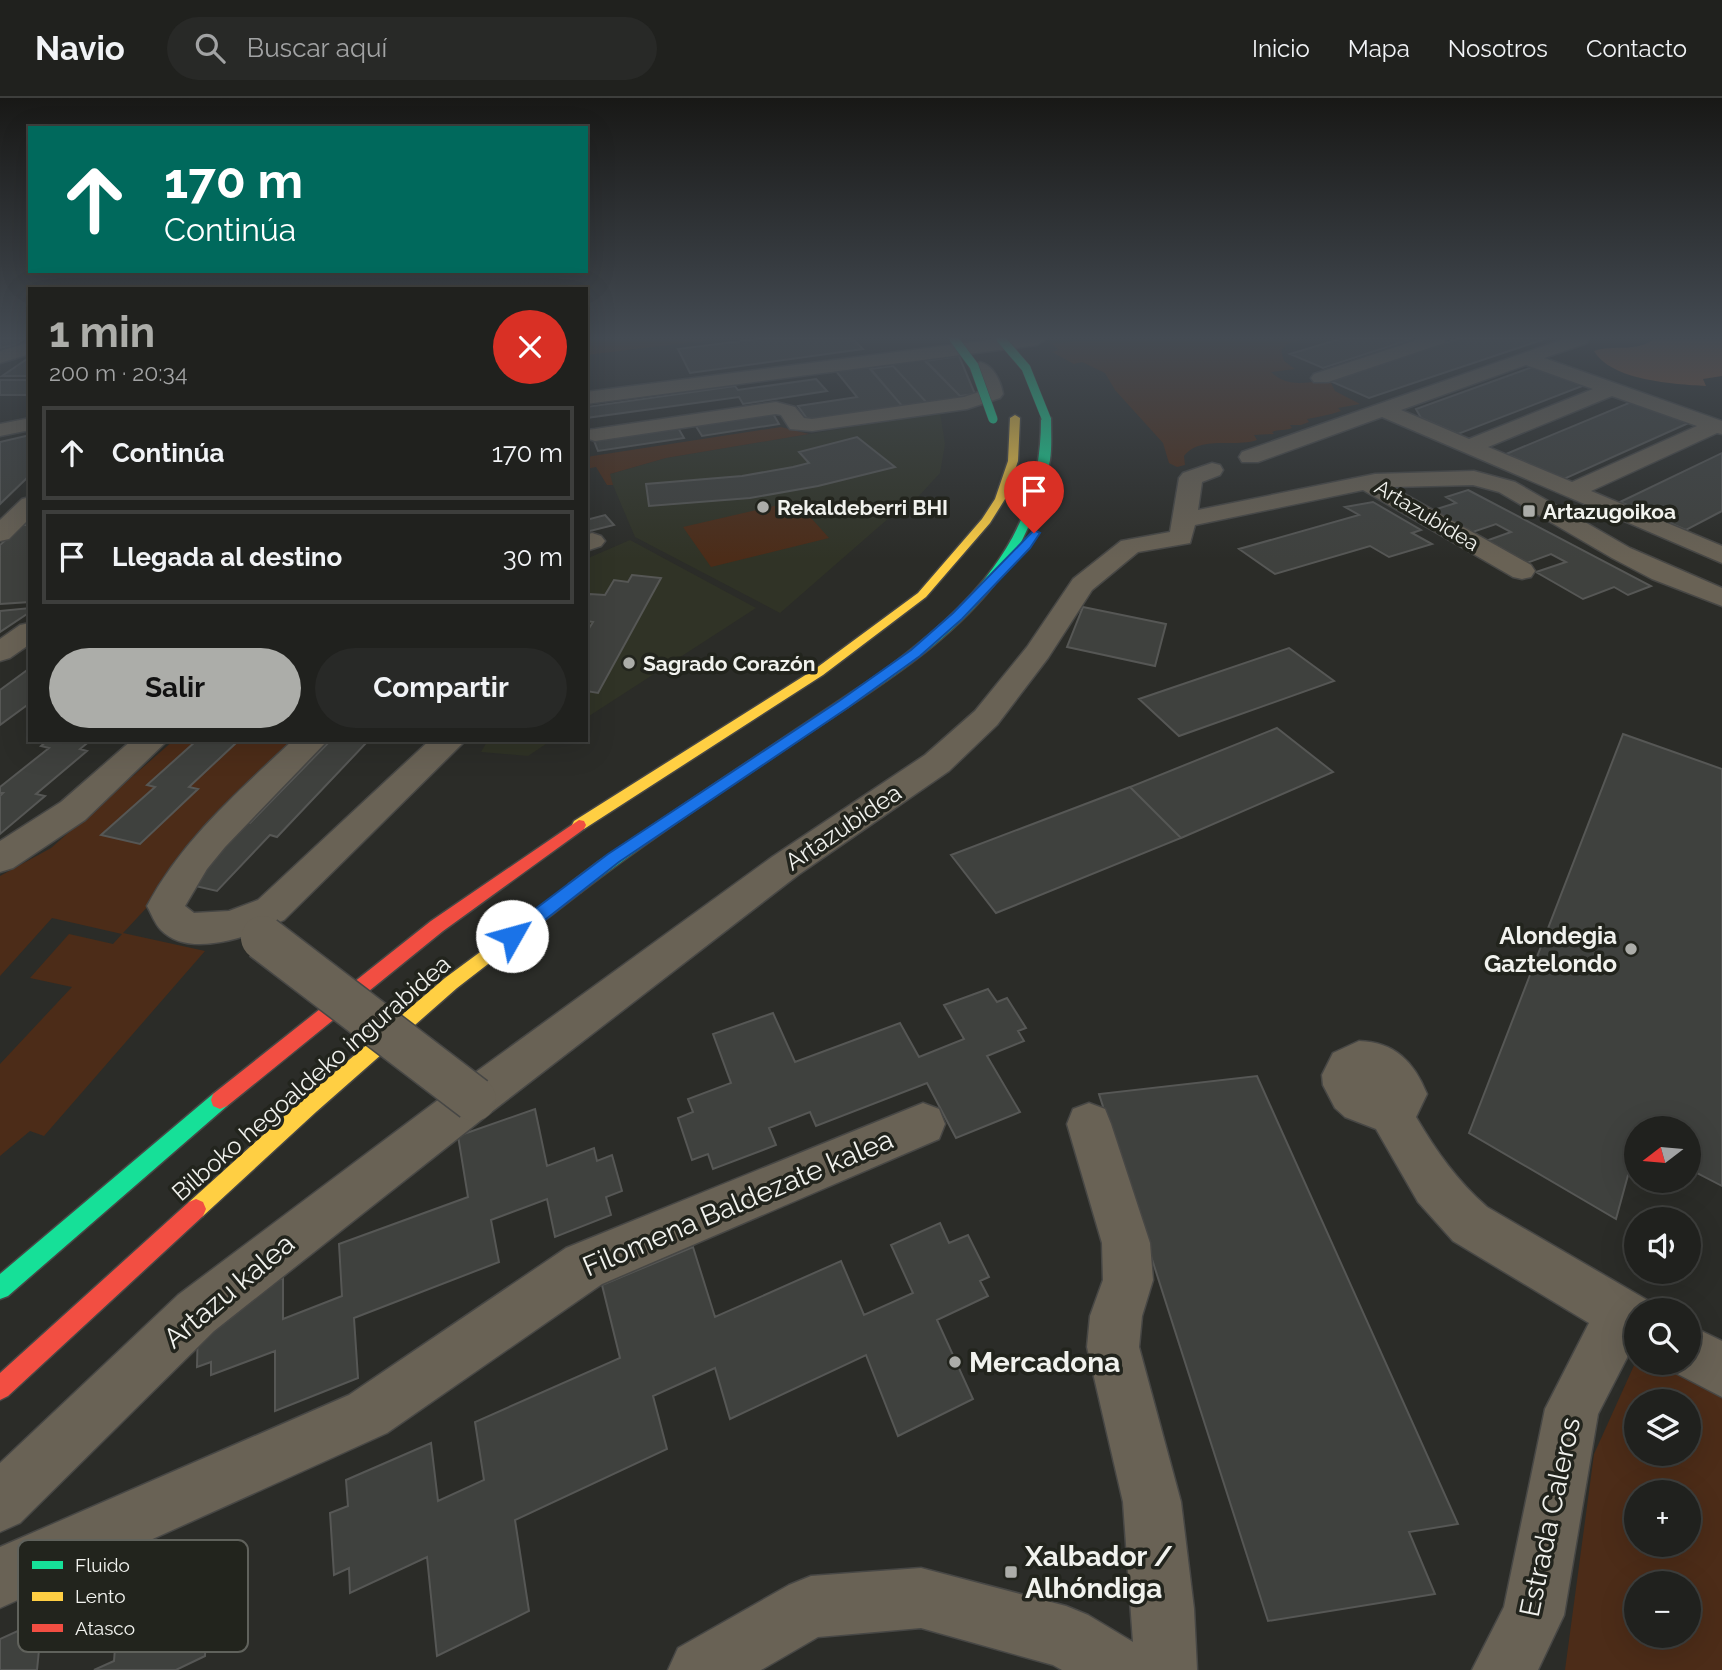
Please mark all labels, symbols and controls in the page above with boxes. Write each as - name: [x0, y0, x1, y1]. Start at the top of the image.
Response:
- search box: [167, 17, 657, 80]
- text: Navio: [35, 29, 125, 68]
- icon: search: [191, 29, 229, 67]
- text: Buscar aquí: [247, 33, 387, 63]
- text: Inicio: [1252, 34, 1310, 63]
- text: Mapa: [1348, 34, 1410, 63]
- text: Nosotros: [1448, 34, 1548, 63]
- text: Contacto: [1586, 34, 1687, 63]
- text: 170 m: [164, 152, 303, 209]
- icon: ahead: [49, 154, 140, 245]
- text: Continúa: [164, 211, 296, 248]
- text: 1 min: [49, 308, 155, 357]
- button: close: [493, 310, 567, 384]
- text: 200 m · 20:34: [49, 359, 187, 386]
- icon: ahead: [53, 434, 91, 472]
- text: Continúa: [112, 438, 224, 468]
- text: 170 m: [492, 438, 563, 468]
- pin: [1004, 461, 1064, 533]
- icon: arrive: [1015, 472, 1053, 510]
- street label: Artazubidea: [1370, 474, 1484, 556]
- place label: Rekaldeberri BHI: [777, 495, 948, 520]
- marker: Rekaldeberri BHI: [755, 499, 771, 515]
- place label: Artazugoikoa: [1543, 499, 1676, 524]
- marker: Artazugoikoa: [1521, 503, 1537, 519]
- icon: arrive: [53, 538, 91, 576]
- text: Llegada al destino: [112, 542, 342, 572]
- text: 30 m: [503, 542, 563, 572]
- button: Salir: [49, 648, 301, 728]
- button: Compartir: [315, 648, 567, 728]
- place label: Sagrado Corazón: [643, 651, 815, 676]
- marker: Sagrado Corazón: [621, 655, 637, 671]
- street label: Artazubidea: [779, 778, 907, 876]
- position arrow: [475, 899, 549, 973]
- place label: Alondegia Gaztelondo: [1484, 921, 1617, 978]
- marker: Alondegia Gaztelondo: [1623, 941, 1639, 957]
- street label: Bilboko hegoaldeko ingurabidea: [166, 949, 456, 1207]
- north arrow: [1624, 1116, 1701, 1194]
- map controls: [1624, 1116, 1701, 1648]
- street label: Filomena Baldezate kalea: [578, 1123, 898, 1283]
- button: sound: [1624, 1207, 1701, 1284]
- street label: Artazu kalea: [157, 1227, 301, 1355]
- button: search: [1624, 1298, 1701, 1375]
- place label: Mercadona: [969, 1346, 1120, 1379]
- marker: Mercadona: [947, 1354, 963, 1370]
- button: layers: [1624, 1389, 1701, 1466]
- street label: Estrada Caleros: [1513, 1414, 1587, 1620]
- button: +: [1624, 1480, 1701, 1557]
- legend: [18, 1540, 248, 1652]
- place label: Xalbador / Alhóndiga: [1024, 1540, 1173, 1605]
- text: Fluido: [75, 1554, 130, 1576]
- marker: Xalbador / Alhóndiga: [1003, 1564, 1019, 1580]
- button: −: [1624, 1571, 1701, 1648]
- text: Lento: [75, 1585, 126, 1607]
- text: Atasco: [75, 1617, 135, 1639]

